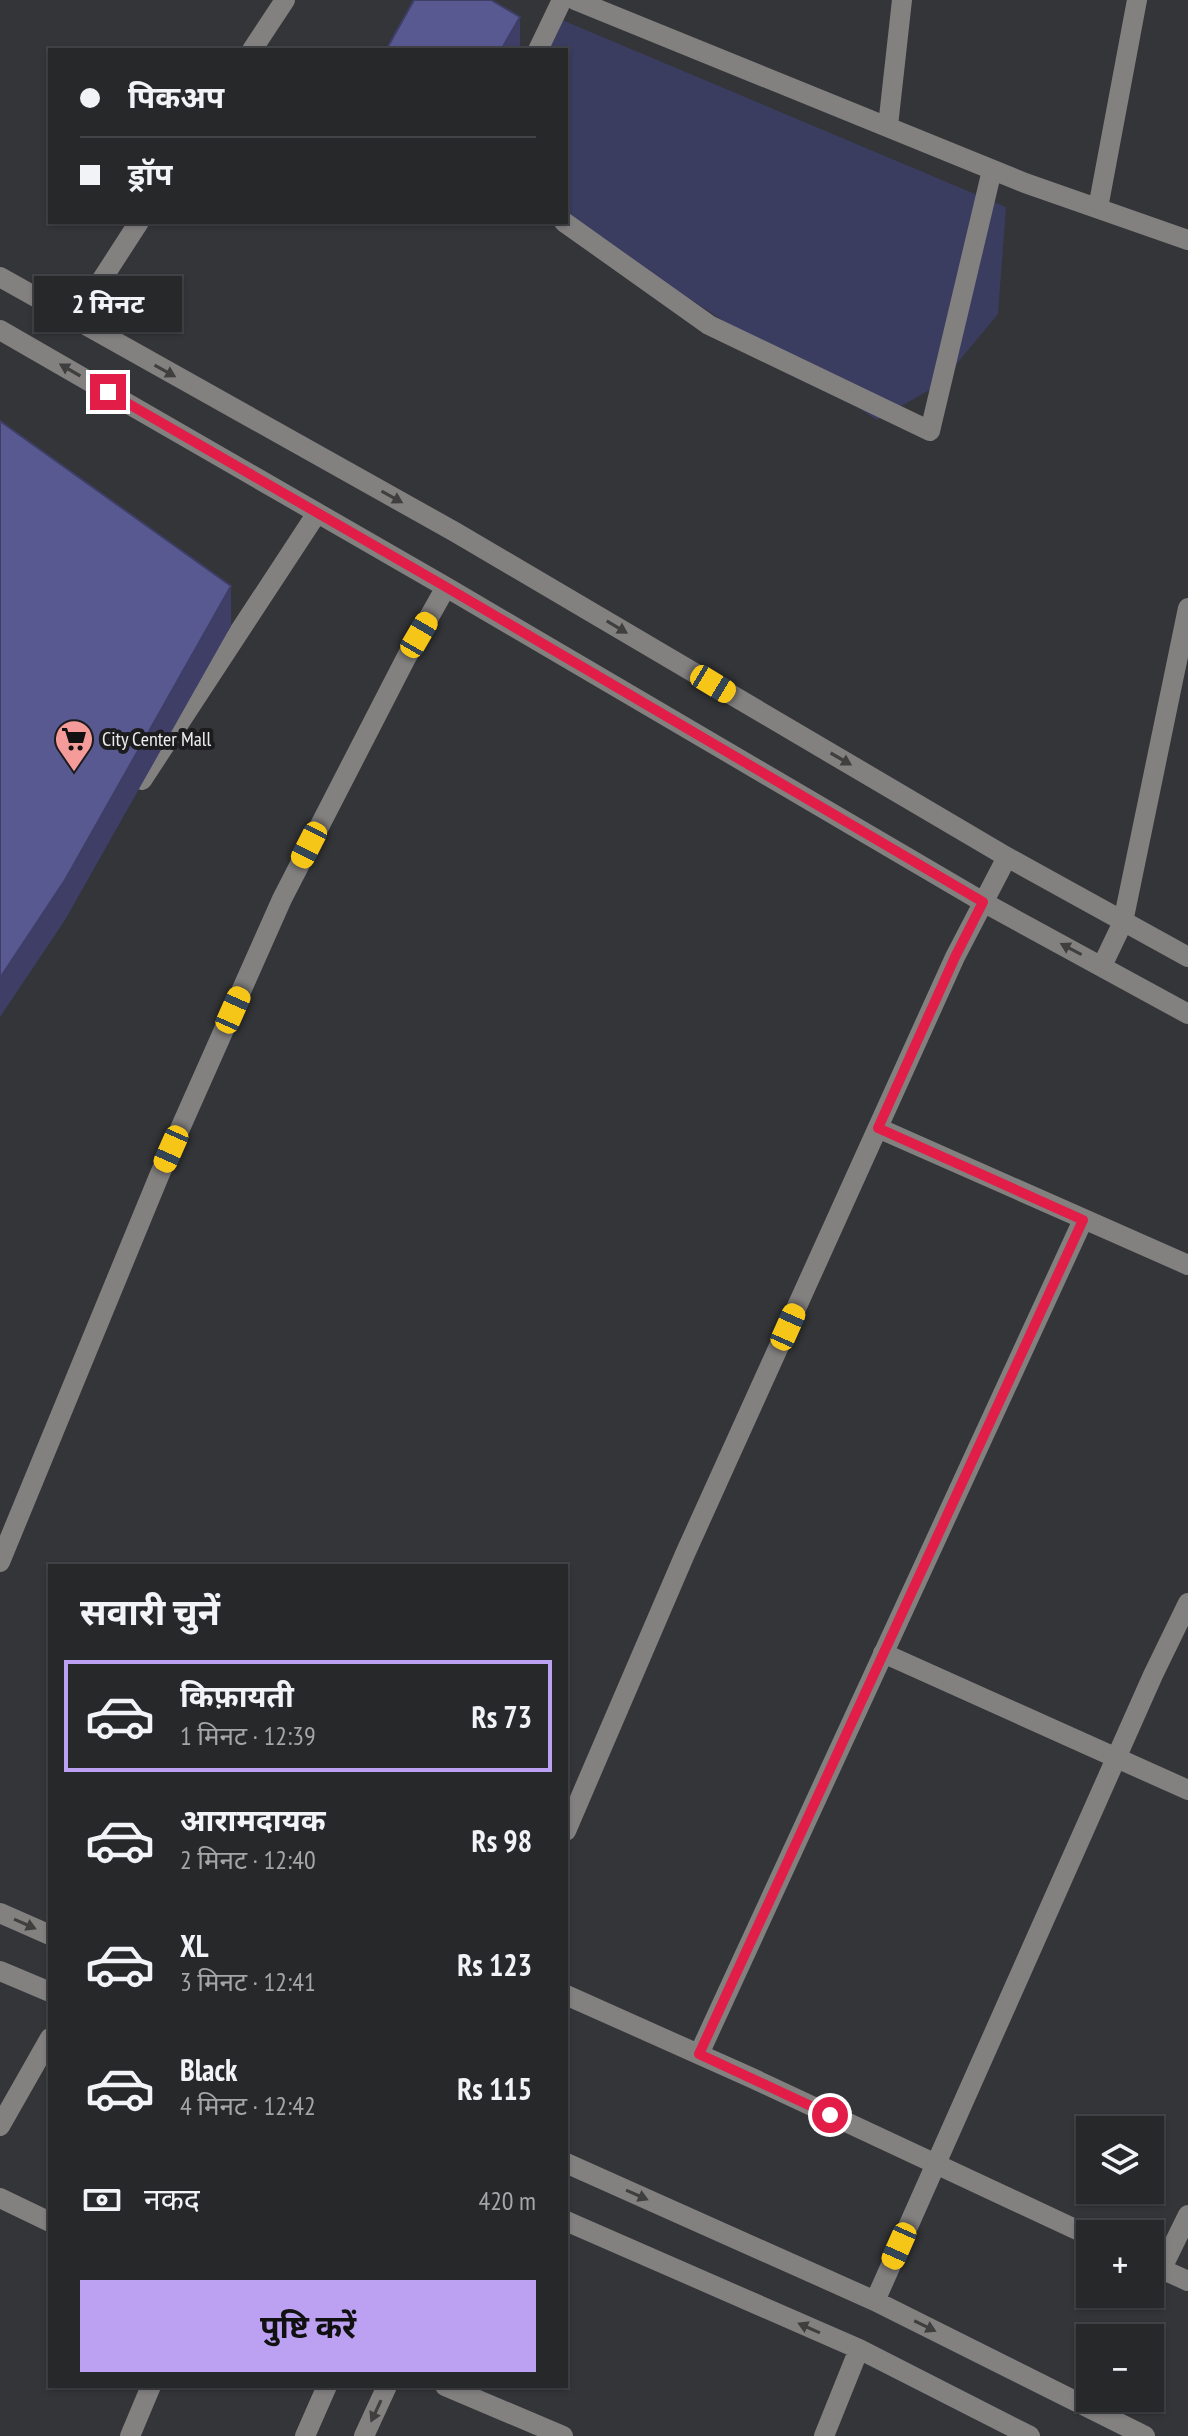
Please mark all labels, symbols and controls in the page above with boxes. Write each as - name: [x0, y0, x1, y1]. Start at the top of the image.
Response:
- text: पिकअप: [128, 77, 224, 116]
- text: ड्रॉप: [128, 154, 172, 193]
- callout: 2 मिनट: [34, 276, 182, 332]
- text: 2 मिनट: [72, 287, 144, 320]
- one-way arrow: [59, 363, 81, 377]
- one-way arrow: [154, 364, 176, 378]
- route end: [90, 374, 126, 410]
- one-way arrow: [381, 490, 404, 504]
- car: [397, 608, 441, 662]
- one-way arrow: [606, 620, 628, 634]
- car: [686, 661, 740, 707]
- supermarket icon: City Center Mall: [53, 718, 95, 773]
- place label: City Center Mall: [102, 726, 211, 752]
- one-way arrow: [830, 752, 852, 766]
- car: [287, 818, 331, 872]
- one-way arrow: [1060, 942, 1082, 956]
- car: [212, 983, 254, 1037]
- car: [150, 1122, 192, 1176]
- car: [767, 1300, 809, 1354]
- text: सवारी चुनें: [80, 1588, 220, 1635]
- text: किफ़ायती: [180, 1676, 294, 1715]
- icon: car: [84, 1680, 156, 1752]
- text: Rs 73: [472, 1697, 532, 1736]
- text: 1 मिनट · 12:39: [180, 1719, 316, 1752]
- text: आरामदायक: [180, 1800, 326, 1839]
- icon: car: [84, 1804, 156, 1876]
- text: Rs 98: [472, 1821, 532, 1860]
- text: 2 मिनट · 12:40: [180, 1843, 316, 1876]
- one-way arrow: [13, 1917, 37, 1930]
- text: XL: [180, 1926, 209, 1965]
- icon: car: [84, 1928, 156, 2000]
- text: Rs 123: [457, 1945, 532, 1984]
- text: 3 मिनट · 12:41: [180, 1965, 316, 1998]
- text: Black: [180, 2050, 237, 2089]
- icon: car: [84, 2052, 156, 2124]
- text: Rs 115: [457, 2069, 532, 2108]
- text: 4 मिनट · 12:42: [180, 2089, 316, 2122]
- route start: [812, 2097, 848, 2133]
- map controls: [1076, 2116, 1164, 2412]
- button: layers: [1076, 2116, 1164, 2204]
- icon: cash: [80, 2178, 124, 2222]
- text: नकद: [144, 2179, 200, 2218]
- text: 420 m: [478, 2184, 536, 2217]
- one-way arrow: [625, 2188, 649, 2202]
- car: [878, 2219, 920, 2273]
- button: +: [1076, 2220, 1164, 2308]
- button: पुष्टि करें: [80, 2280, 536, 2372]
- one-way arrow: [913, 2319, 936, 2333]
- one-way arrow: [798, 2322, 821, 2335]
- button: −: [1076, 2324, 1164, 2412]
- one-way arrow: [369, 2399, 383, 2423]

